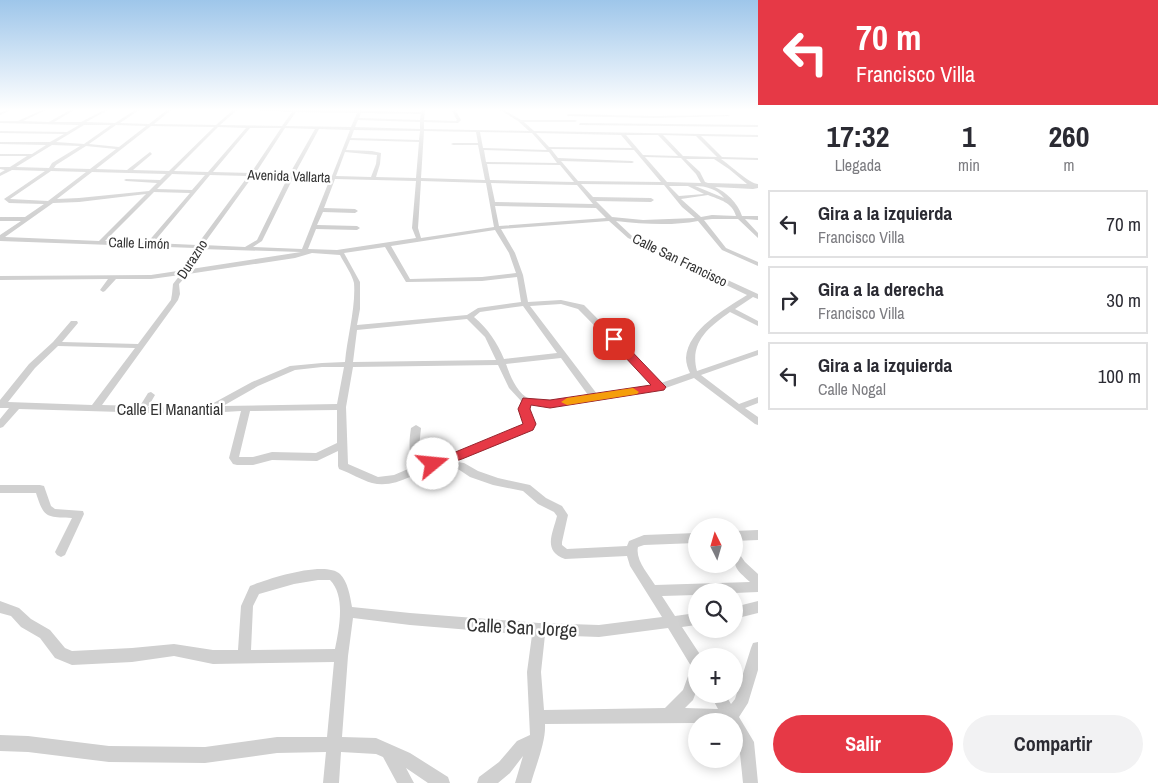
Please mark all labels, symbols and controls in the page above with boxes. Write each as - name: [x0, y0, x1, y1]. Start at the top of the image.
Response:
- text: 70 m: [856, 14, 921, 61]
- icon: left: [773, 20, 838, 85]
- text: Francisco Villa: [856, 59, 975, 89]
- text: 17:32: [827, 116, 889, 156]
- text: 1: [962, 116, 976, 156]
- text: 260: [1048, 116, 1089, 156]
- text: Llegada: [835, 154, 881, 176]
- text: min: [958, 154, 980, 176]
- text: m: [1063, 154, 1074, 176]
- street label: Avenida Vallarta: [246, 166, 332, 186]
- text: Gira a la izquierda: [818, 200, 952, 226]
- icon: left: [775, 210, 803, 238]
- text: 70 m: [1106, 211, 1141, 237]
- text: Francisco Villa: [818, 226, 905, 248]
- street label: Calle San Francisco: [630, 229, 730, 291]
- street label: Calle Limón: [108, 233, 170, 253]
- street label: Durazno: [173, 236, 211, 282]
- text: Gira a la derecha: [818, 276, 944, 302]
- icon: right: [775, 286, 803, 314]
- text: 30 m: [1106, 287, 1141, 313]
- text: Francisco Villa: [818, 302, 905, 324]
- pin: [593, 318, 635, 360]
- icon: arrive: [600, 325, 628, 353]
- text: Gira a la izquierda: [818, 352, 952, 378]
- icon: left: [775, 362, 803, 390]
- text: 100 m: [1098, 363, 1141, 389]
- text: Calle Nogal: [818, 378, 886, 400]
- street label: Calle El Manantial: [117, 398, 223, 420]
- position arrow: [406, 437, 458, 489]
- north arrow: [688, 518, 742, 572]
- map controls: [688, 518, 743, 768]
- button: search: [688, 583, 743, 638]
- street label: Calle San Jorge: [466, 611, 578, 643]
- button: +: [688, 648, 743, 703]
- button: −: [688, 713, 743, 768]
- button: Salir: [773, 715, 953, 773]
- button: Compartir: [963, 715, 1143, 773]

